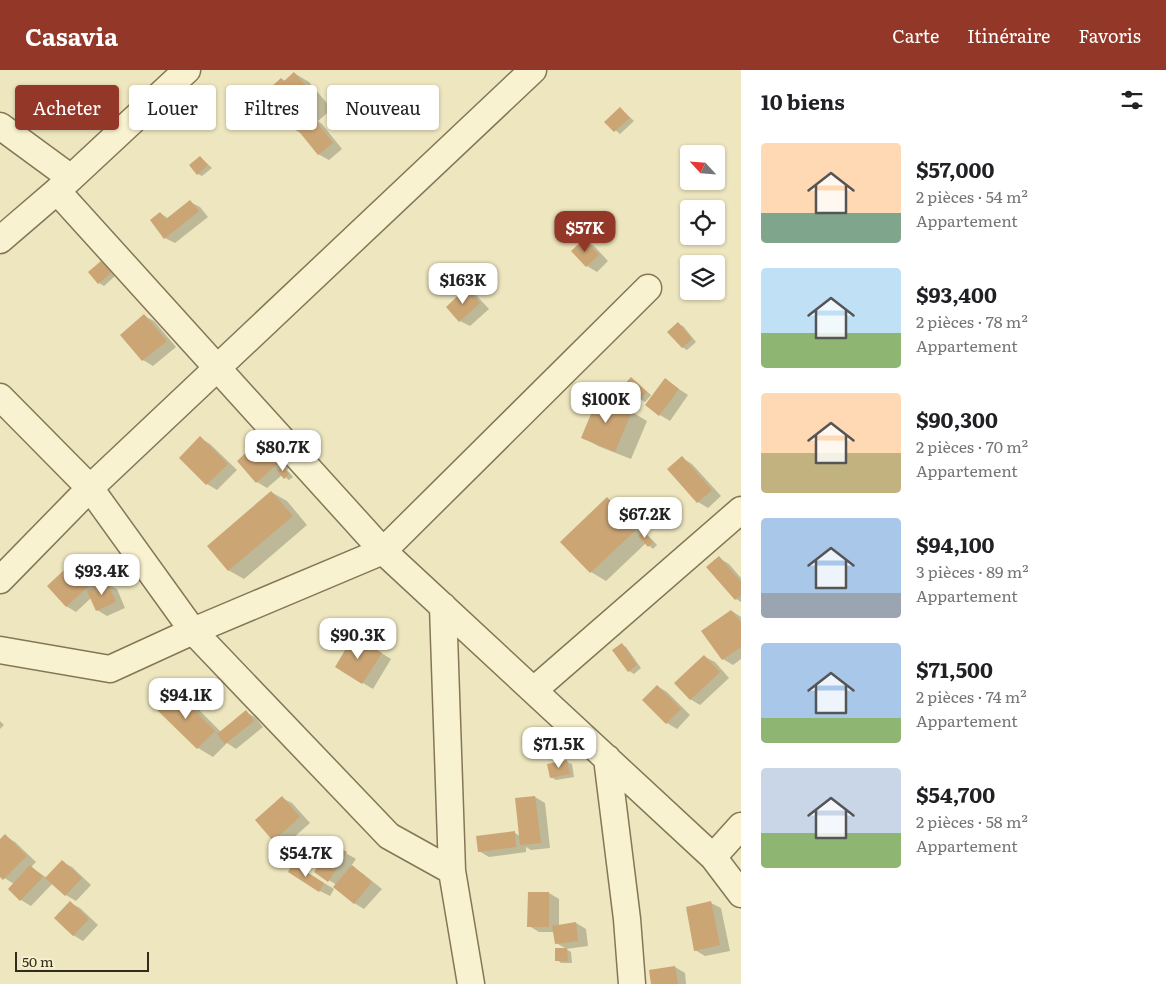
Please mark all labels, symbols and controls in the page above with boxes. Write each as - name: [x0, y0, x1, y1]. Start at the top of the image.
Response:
- text: Casavia: [25, 18, 118, 53]
- text: Carte: [892, 22, 939, 49]
- text: Itinéraire: [967, 22, 1050, 49]
- text: Favoris: [1078, 22, 1141, 49]
- chip: Acheter: [15, 85, 119, 130]
- chip: Louer: [129, 85, 216, 130]
- chip: Filtres: [226, 85, 317, 130]
- chip: Nouveau: [327, 85, 439, 130]
- text: 10 biens: [761, 85, 845, 116]
- icon: filters: [1118, 86, 1146, 114]
- north arrow: [680, 145, 725, 190]
- map controls: [680, 145, 725, 300]
- text: $57,000: [916, 153, 994, 184]
- icon: home: [801, 163, 861, 223]
- text: 2 pièces · 54 m²: [916, 184, 1028, 208]
- button: locate: [680, 200, 725, 245]
- text: Appartement: [916, 208, 1018, 232]
- pin: $57K: [555, 210, 615, 253]
- text: $57K: [565, 215, 605, 239]
- button: layers: [680, 255, 725, 300]
- pin: $163K: [428, 262, 498, 305]
- text: $163K: [440, 267, 486, 291]
- text: $93,400: [916, 278, 997, 309]
- icon: home: [801, 288, 861, 348]
- text: 2 pièces · 78 m²: [916, 309, 1028, 333]
- text: Appartement: [916, 333, 1018, 357]
- pin: $100K: [571, 382, 641, 424]
- text: $100K: [582, 386, 630, 410]
- text: $90,300: [916, 403, 998, 434]
- icon: home: [801, 413, 861, 473]
- pin: $80.7K: [242, 430, 324, 472]
- text: $80.7K: [256, 434, 310, 458]
- text: 2 pièces · 70 m²: [916, 434, 1028, 458]
- text: Appartement: [916, 458, 1018, 482]
- pin: $67.2K: [604, 496, 686, 539]
- text: $67.2K: [619, 501, 671, 525]
- text: $94,100: [916, 528, 995, 559]
- icon: home: [801, 538, 861, 598]
- pin: $93.4K: [61, 554, 143, 596]
- text: $93.4K: [75, 558, 129, 582]
- text: 3 pièces · 89 m²: [916, 559, 1029, 583]
- text: Appartement: [916, 583, 1018, 607]
- pin: $90.3K: [317, 618, 399, 660]
- text: $90.3K: [330, 622, 386, 646]
- text: $71,500: [916, 653, 993, 684]
- icon: home: [801, 663, 861, 723]
- pin: $94.1K: [145, 678, 227, 720]
- text: $94.1K: [160, 682, 212, 706]
- text: 2 pièces · 74 m²: [916, 684, 1027, 708]
- text: Appartement: [916, 708, 1018, 732]
- pin: $71.5K: [518, 726, 600, 769]
- text: $71.5K: [533, 731, 585, 755]
- text: $54,700: [916, 778, 995, 809]
- icon: home: [801, 788, 861, 848]
- text: 2 pièces · 58 m²: [916, 809, 1028, 833]
- text: Appartement: [916, 833, 1018, 857]
- pin: $54.7K: [265, 836, 347, 878]
- text: $54.7K: [279, 840, 333, 864]
- scale bar: [15, 949, 149, 972]
- text: 50 m: [22, 951, 54, 971]

